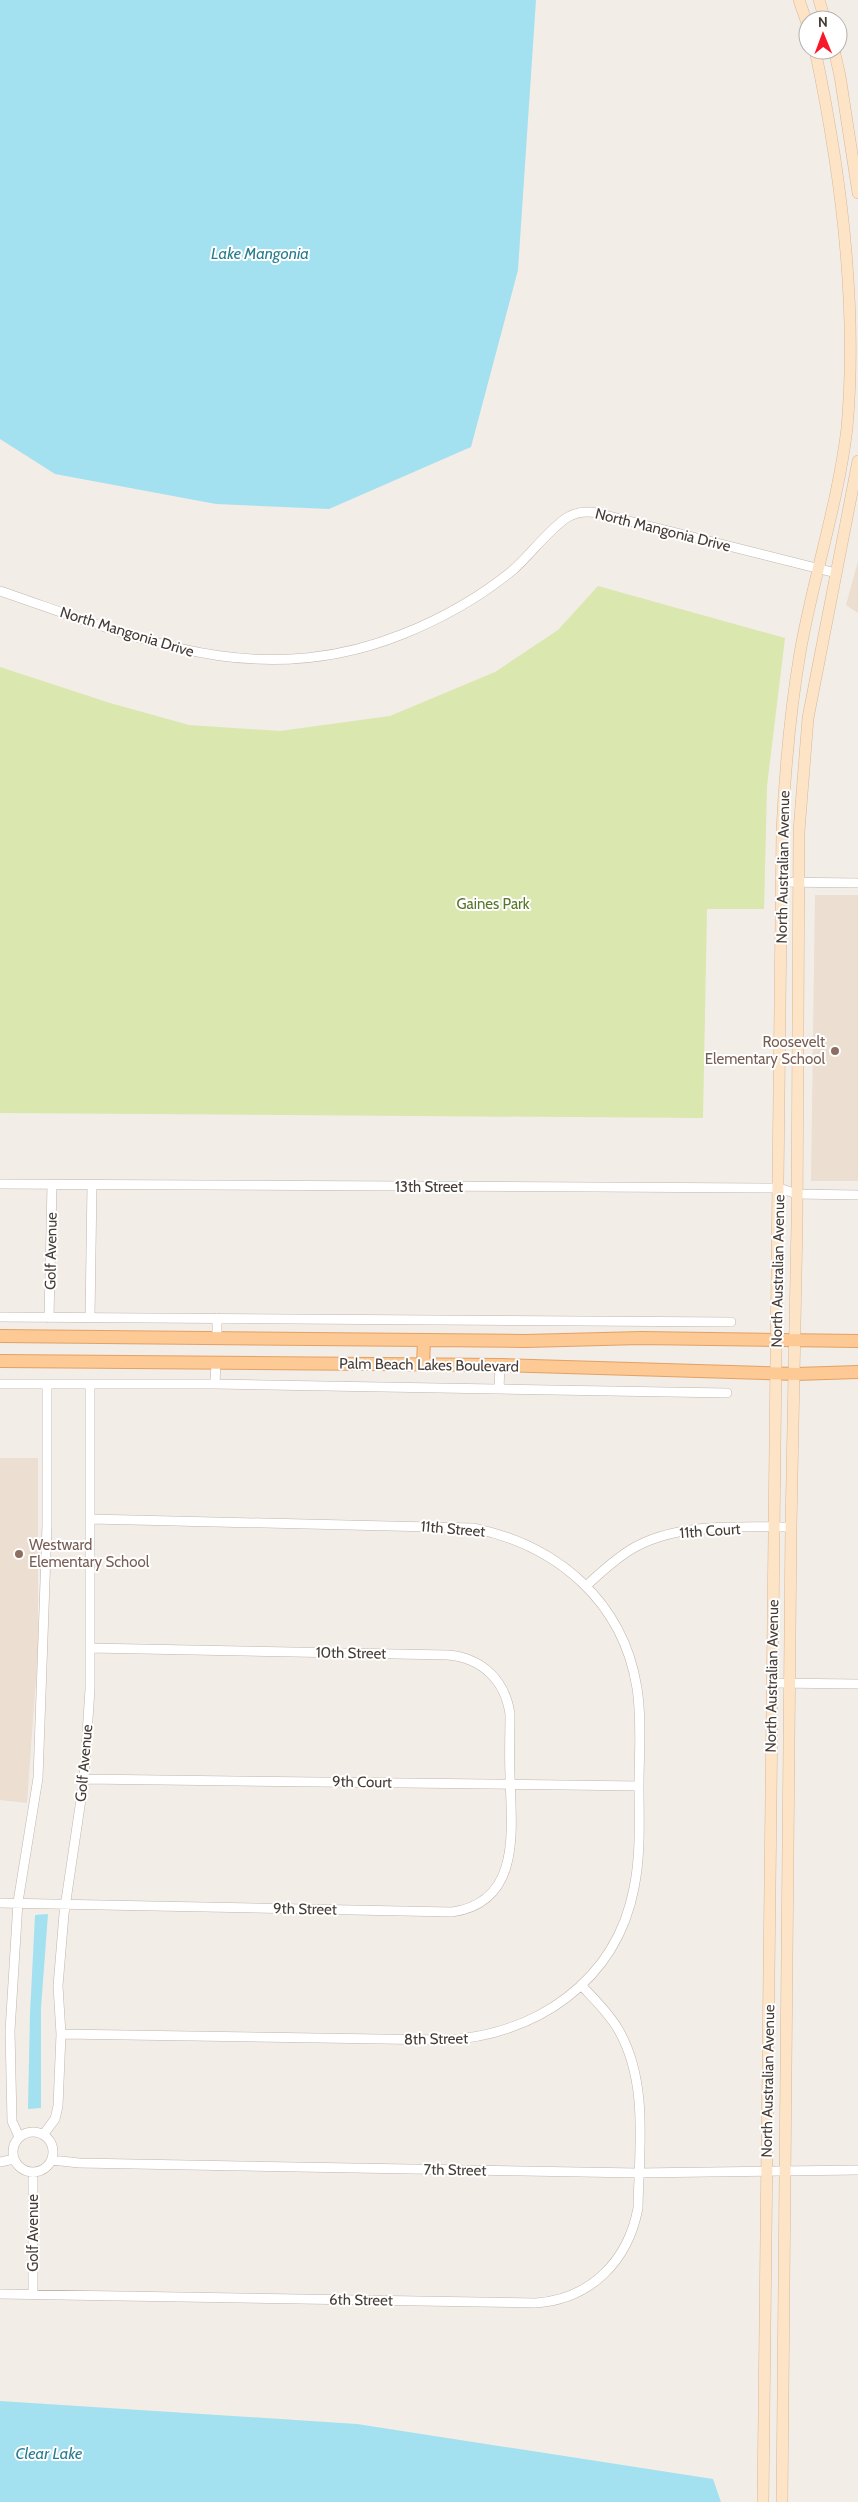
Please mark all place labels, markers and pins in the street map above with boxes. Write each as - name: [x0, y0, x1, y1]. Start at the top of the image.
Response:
- place label: Roosevelt Elementary School: [705, 1033, 825, 1068]
- marker: Roosevelt Elementary School: [829, 1045, 841, 1057]
- place label: Westward Elementary School: [29, 1536, 150, 1571]
- marker: Westward Elementary School: [13, 1548, 25, 1560]

